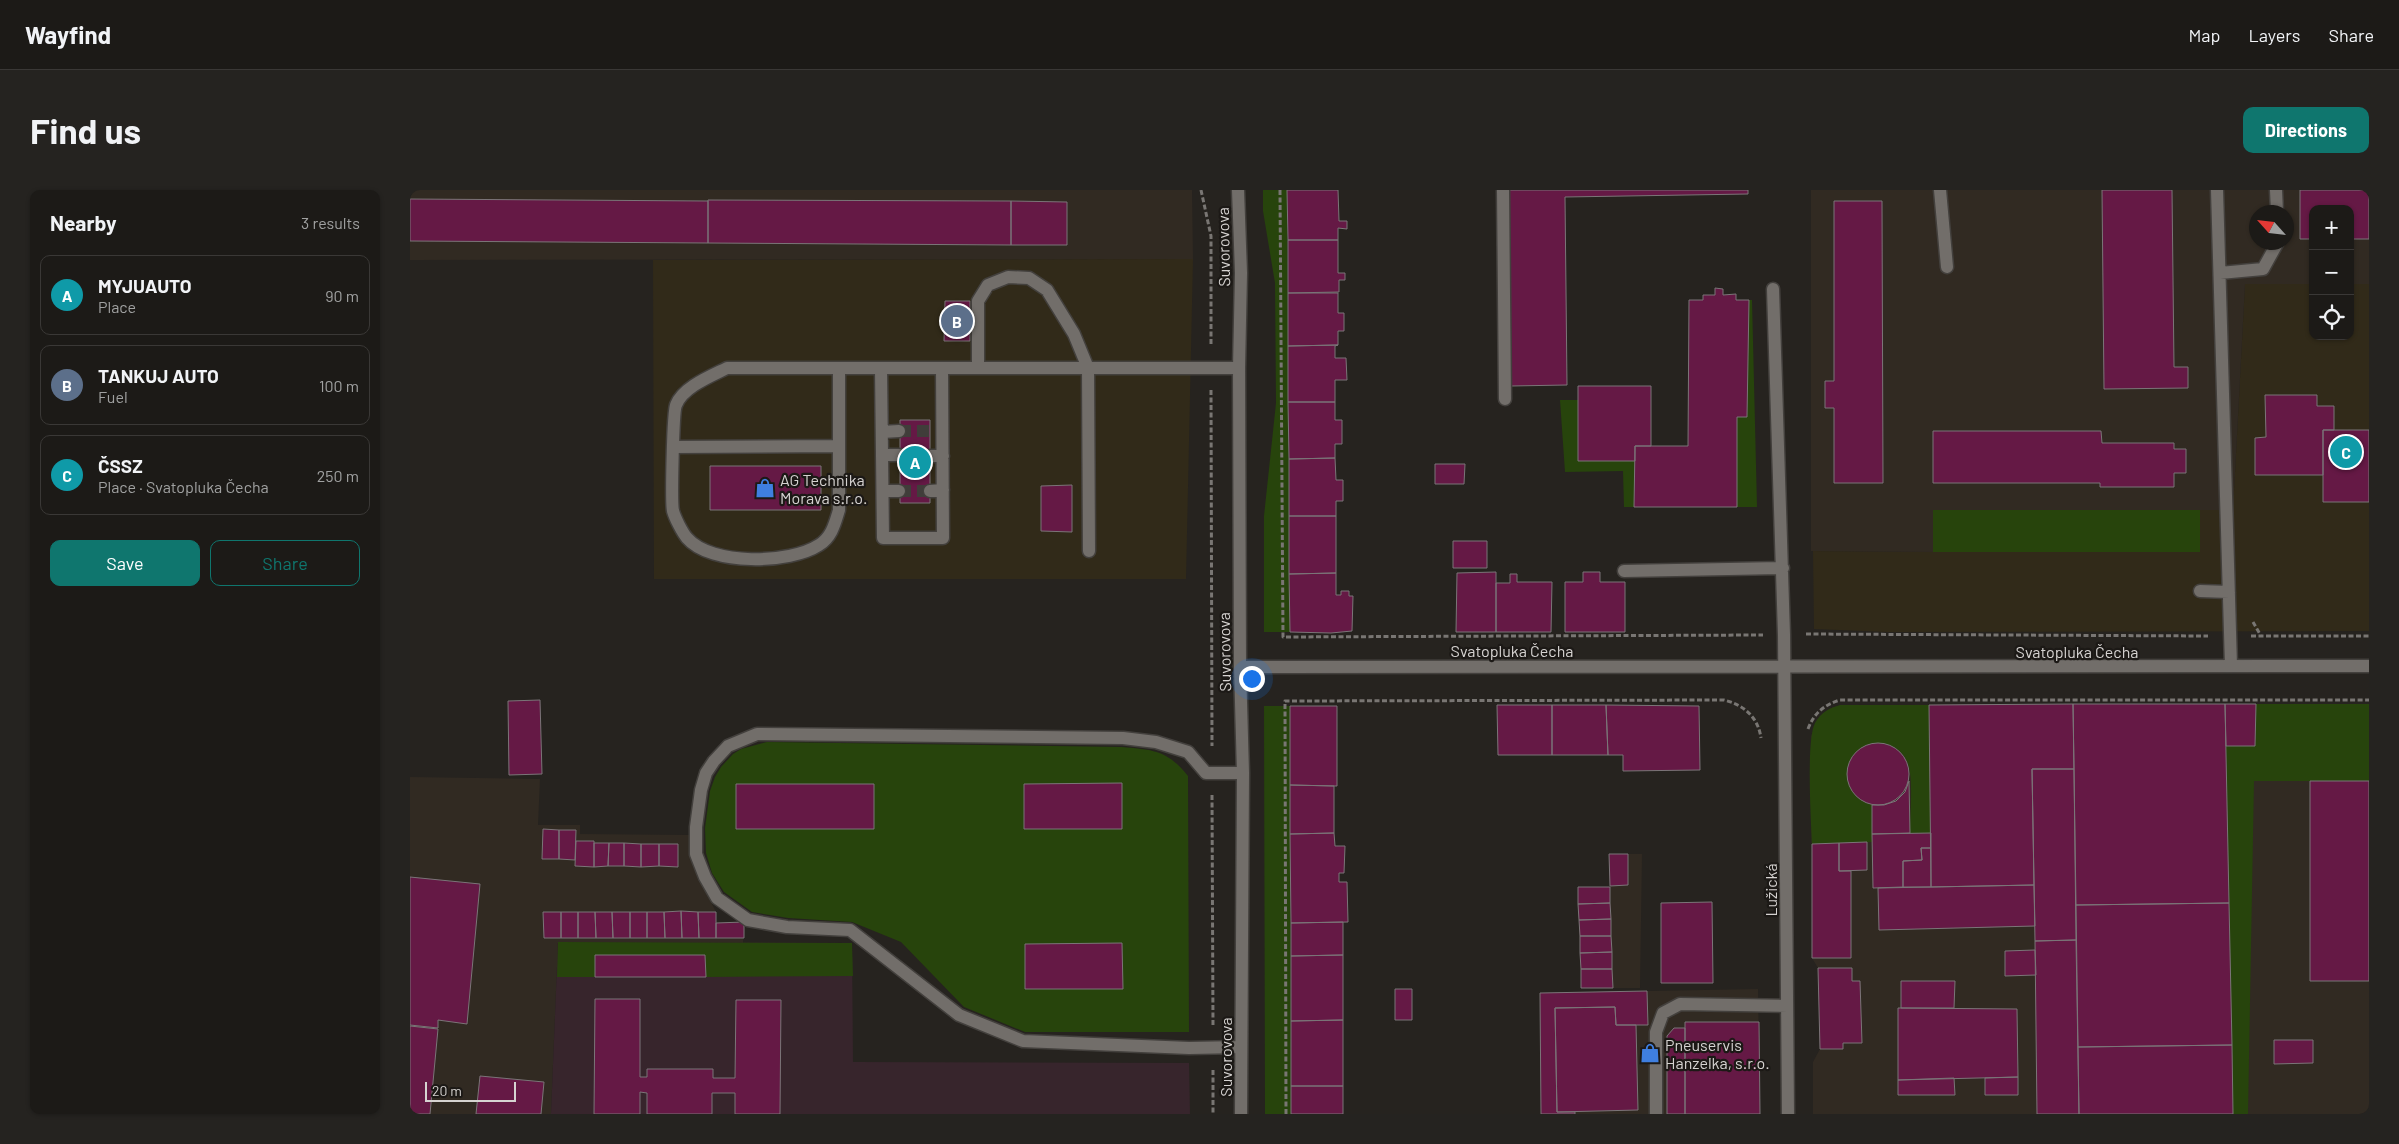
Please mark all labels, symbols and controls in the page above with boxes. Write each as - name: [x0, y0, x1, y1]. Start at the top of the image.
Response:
- text: Wayfind: [25, 20, 111, 49]
- text: Map: [2188, 24, 2220, 46]
- text: Layers: [2248, 24, 2301, 46]
- text: Share: [2329, 24, 2374, 46]
- button: Directions: [2243, 107, 2369, 153]
- text: Find us: [30, 109, 141, 151]
- north arrow: [2249, 205, 2294, 250]
- map controls: [2309, 205, 2354, 340]
- button: +: [2309, 205, 2354, 250]
- street label: Suvorovova: [1213, 207, 1233, 287]
- text: Nearby: [50, 210, 116, 235]
- text: 3 results: [301, 213, 360, 232]
- button: −: [2309, 250, 2354, 295]
- text: MYJUAUTO: [98, 274, 192, 297]
- text: A: [62, 286, 72, 305]
- text: 90 m: [325, 286, 359, 305]
- button: locate: [2309, 295, 2354, 340]
- text: Place: [98, 297, 136, 316]
- pin: B: [941, 302, 973, 340]
- text: TANKUJ AUTO: [98, 364, 219, 387]
- text: B: [62, 376, 72, 395]
- text: 100 m: [319, 376, 359, 395]
- text: Fuel: [98, 387, 128, 406]
- pin: C: [2330, 433, 2362, 471]
- pin: A: [899, 443, 931, 481]
- text: ČSSZ: [98, 454, 143, 477]
- text: C: [62, 466, 72, 485]
- text: 250 m: [317, 466, 359, 485]
- place label: AG Technika Morava s.r.o.: [780, 470, 867, 507]
- text: Place · Svatopluka Čecha: [98, 477, 269, 496]
- shop icon: AG Technika Morava s.r.o.: [754, 477, 776, 499]
- button: Save: [50, 540, 200, 586]
- button: Share: [210, 540, 360, 586]
- street label: Suvorovova: [1214, 612, 1234, 692]
- street label: Svatopluka Čecha: [1451, 641, 1573, 660]
- street label: Svatopluka Čecha: [2016, 642, 2138, 661]
- your location: [1239, 666, 1265, 692]
- street label: Lužická: [1761, 863, 1780, 917]
- street label: Suvorovova: [1216, 1017, 1235, 1097]
- place label: Pneuservis Hanzelka, s.r.o.: [1665, 1035, 1770, 1072]
- shop icon: Pneuservis Hanzelka, s.r.o.: [1639, 1042, 1661, 1064]
- scale bar: [425, 1079, 516, 1102]
- text: 20 m: [432, 1082, 462, 1099]

